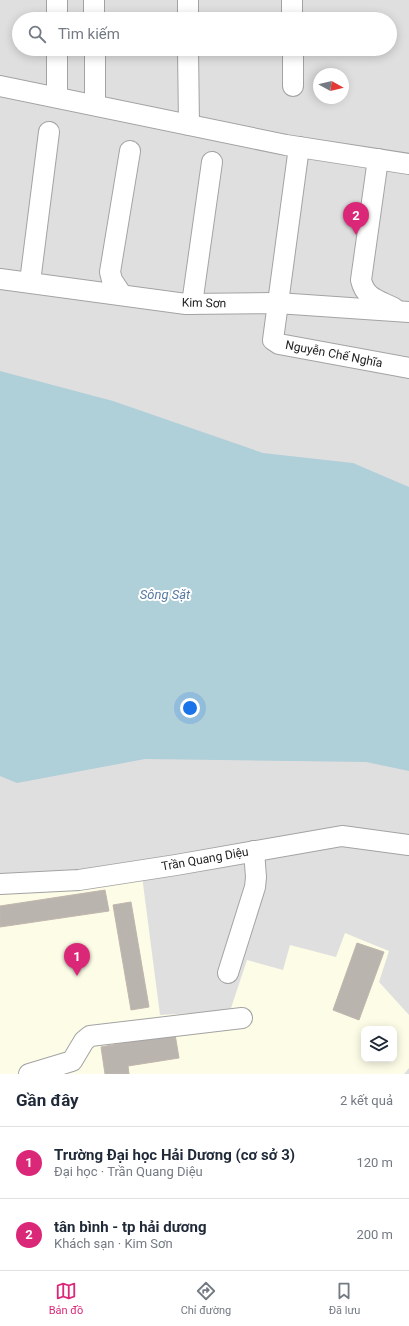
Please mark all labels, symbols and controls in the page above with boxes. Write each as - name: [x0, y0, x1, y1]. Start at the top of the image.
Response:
- search box: [12, 12, 397, 56]
- icon: search: [26, 23, 48, 45]
- text: Tìm kiếm: [58, 25, 120, 43]
- north arrow: [313, 68, 349, 104]
- pin: 2: [343, 202, 369, 235]
- street label: Kim Sơn: [182, 296, 226, 310]
- street label: Nguyễn Chế Nghĩa: [284, 338, 384, 370]
- water label: Sông Sặt: [140, 587, 191, 602]
- your location: [180, 698, 200, 718]
- street label: Trần Quang Diệu: [160, 844, 250, 874]
- pin: 1: [64, 943, 90, 976]
- map controls: [361, 1026, 397, 1062]
- button: layers: [361, 1026, 397, 1062]
- text: Gần đây: [16, 1090, 79, 1110]
- text: 2 kết quả: [340, 1093, 393, 1108]
- text: Trường Đại học Hải Dương (cơ sở 3): [54, 1146, 295, 1164]
- text: 1: [25, 1155, 33, 1170]
- text: 120 m: [356, 1155, 393, 1170]
- text: Đại học · Trần Quang Diệu: [54, 1164, 203, 1179]
- text: tân bình - tp hải dương: [54, 1218, 207, 1236]
- text: 2: [25, 1227, 33, 1242]
- text: 200 m: [356, 1227, 393, 1242]
- text: Khách sạn · Kim Sơn: [54, 1236, 173, 1251]
- tab: Bản đồ: [49, 1280, 83, 1317]
- tab: Chỉ đường: [181, 1280, 231, 1317]
- tab: Đã lưu: [329, 1280, 360, 1317]

